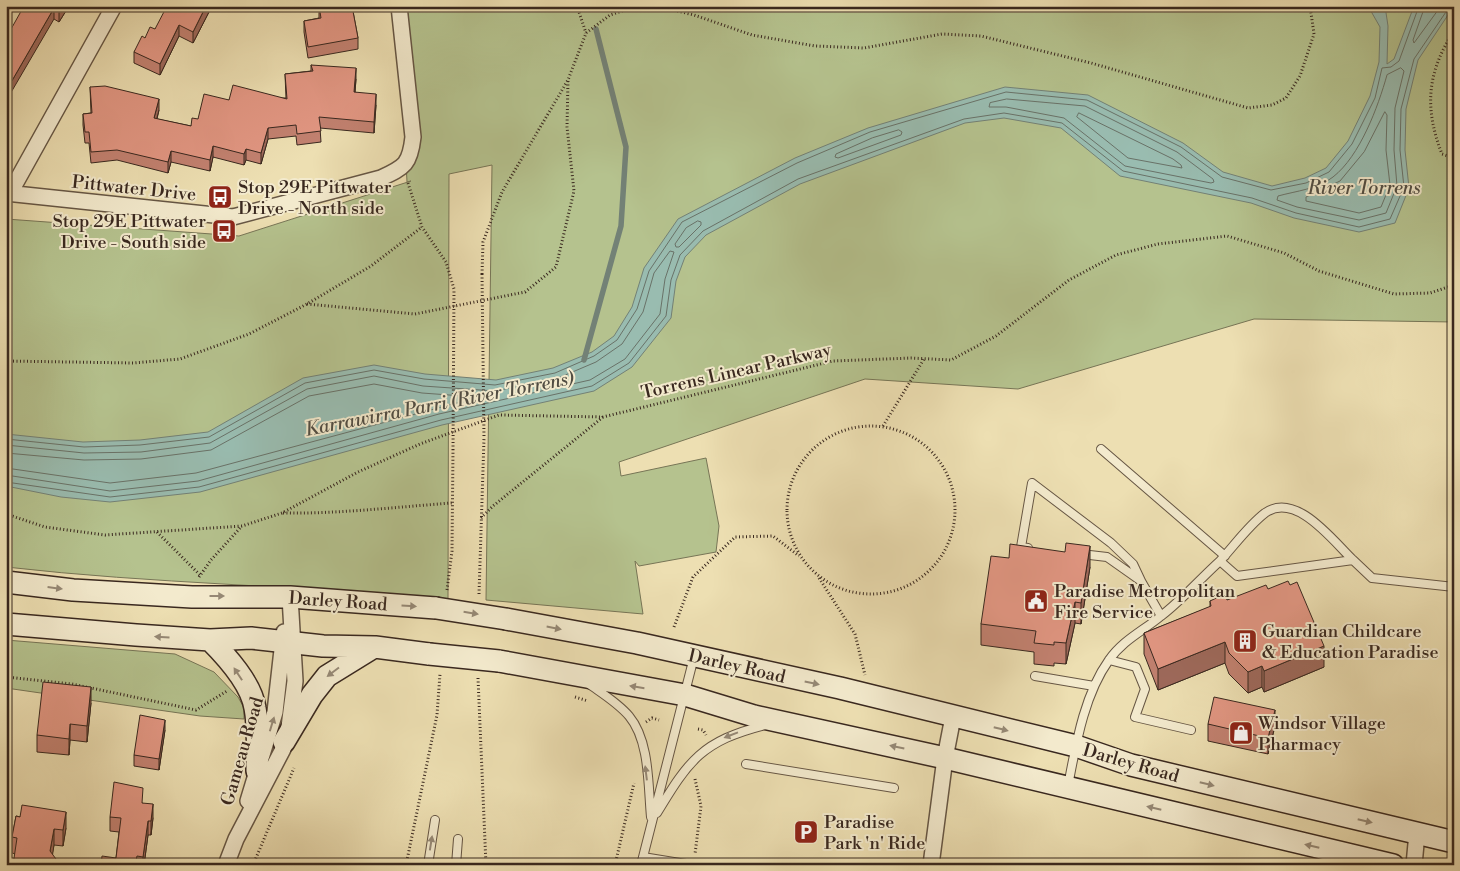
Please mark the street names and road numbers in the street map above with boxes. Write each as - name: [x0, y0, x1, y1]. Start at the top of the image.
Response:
- street label: Pittwater Drive: [71, 171, 197, 206]
- street label: Torrens Linear Parkway: [639, 338, 834, 405]
- street label: Darley Road: [288, 587, 389, 616]
- street label: Darley Road: [686, 644, 789, 689]
- street label: Gameau Road: [216, 693, 269, 808]
- street label: Darley Road: [1080, 739, 1182, 788]

